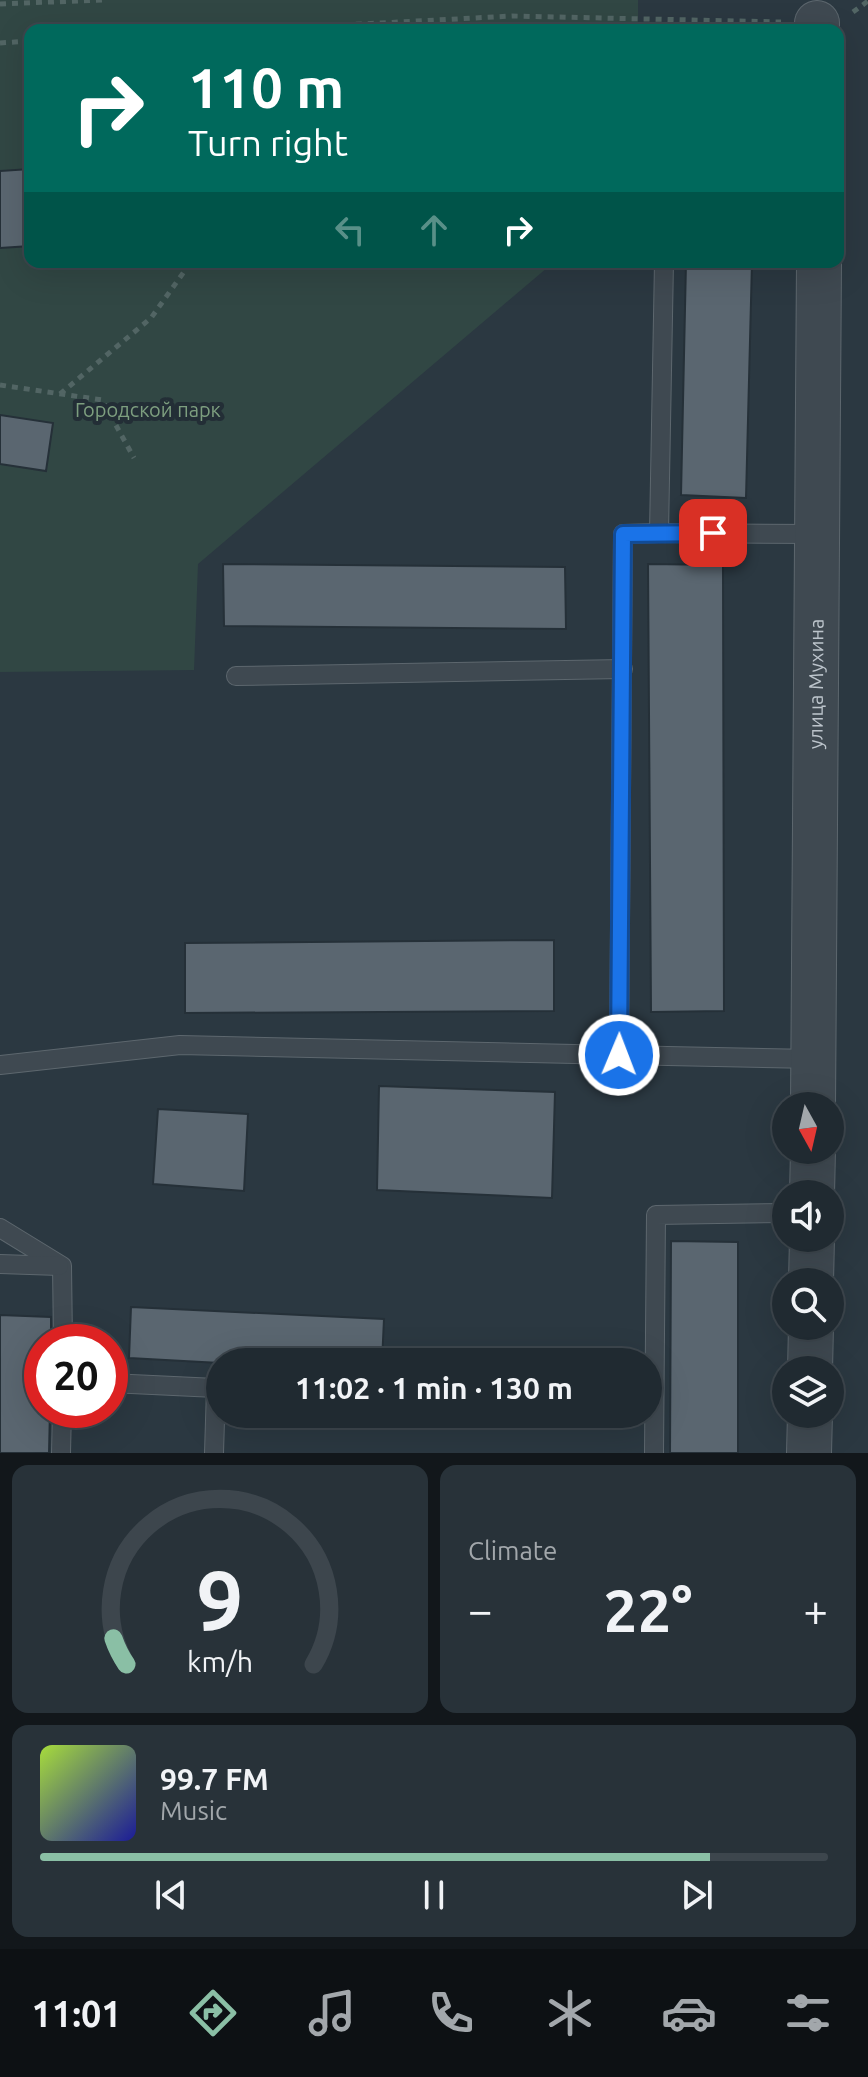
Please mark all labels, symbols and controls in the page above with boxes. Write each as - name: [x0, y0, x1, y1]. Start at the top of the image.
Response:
- icon: right: [56, 56, 160, 160]
- text: 110 m: [188, 56, 344, 119]
- text: Turn right: [188, 122, 348, 163]
- icon: left: [328, 208, 372, 252]
- icon: ahead: [412, 208, 456, 252]
- icon: right: [496, 208, 540, 252]
- park label: Городской парк: [75, 398, 221, 421]
- pin: [679, 499, 747, 567]
- icon: arrive: [691, 511, 735, 555]
- street label: улица Мухина: [804, 619, 827, 749]
- position arrow: [577, 1013, 661, 1097]
- north arrow: [772, 1092, 844, 1164]
- map controls: [772, 1092, 844, 1428]
- button: sound: [772, 1180, 844, 1252]
- button: search: [772, 1268, 844, 1340]
- speed limit sign: 20: [24, 1324, 128, 1428]
- button: layers: [772, 1356, 844, 1428]
- text: 11:02 · 1 min · 130 m: [295, 1371, 573, 1405]
- text: Climate: [468, 1536, 557, 1565]
- text: 9: [197, 1553, 243, 1647]
- text: 22°: [604, 1576, 692, 1643]
- text: −: [468, 1585, 493, 1634]
- text: +: [803, 1585, 828, 1634]
- text: km/h: [187, 1645, 253, 1677]
- text: 99.7 FM: [160, 1762, 269, 1796]
- text: Music: [160, 1796, 227, 1825]
- icon: previous: [149, 1873, 193, 1917]
- icon: pause: [412, 1873, 456, 1917]
- icon: next: [675, 1873, 719, 1917]
- icon: directions: [185, 1985, 241, 2041]
- icon: music: [304, 1985, 360, 2041]
- icon: phone: [423, 1985, 479, 2041]
- icon: climate: [542, 1985, 598, 2041]
- icon: car: [661, 1985, 717, 2041]
- icon: filters: [780, 1985, 836, 2041]
- text: 11:01: [32, 1993, 122, 2034]

